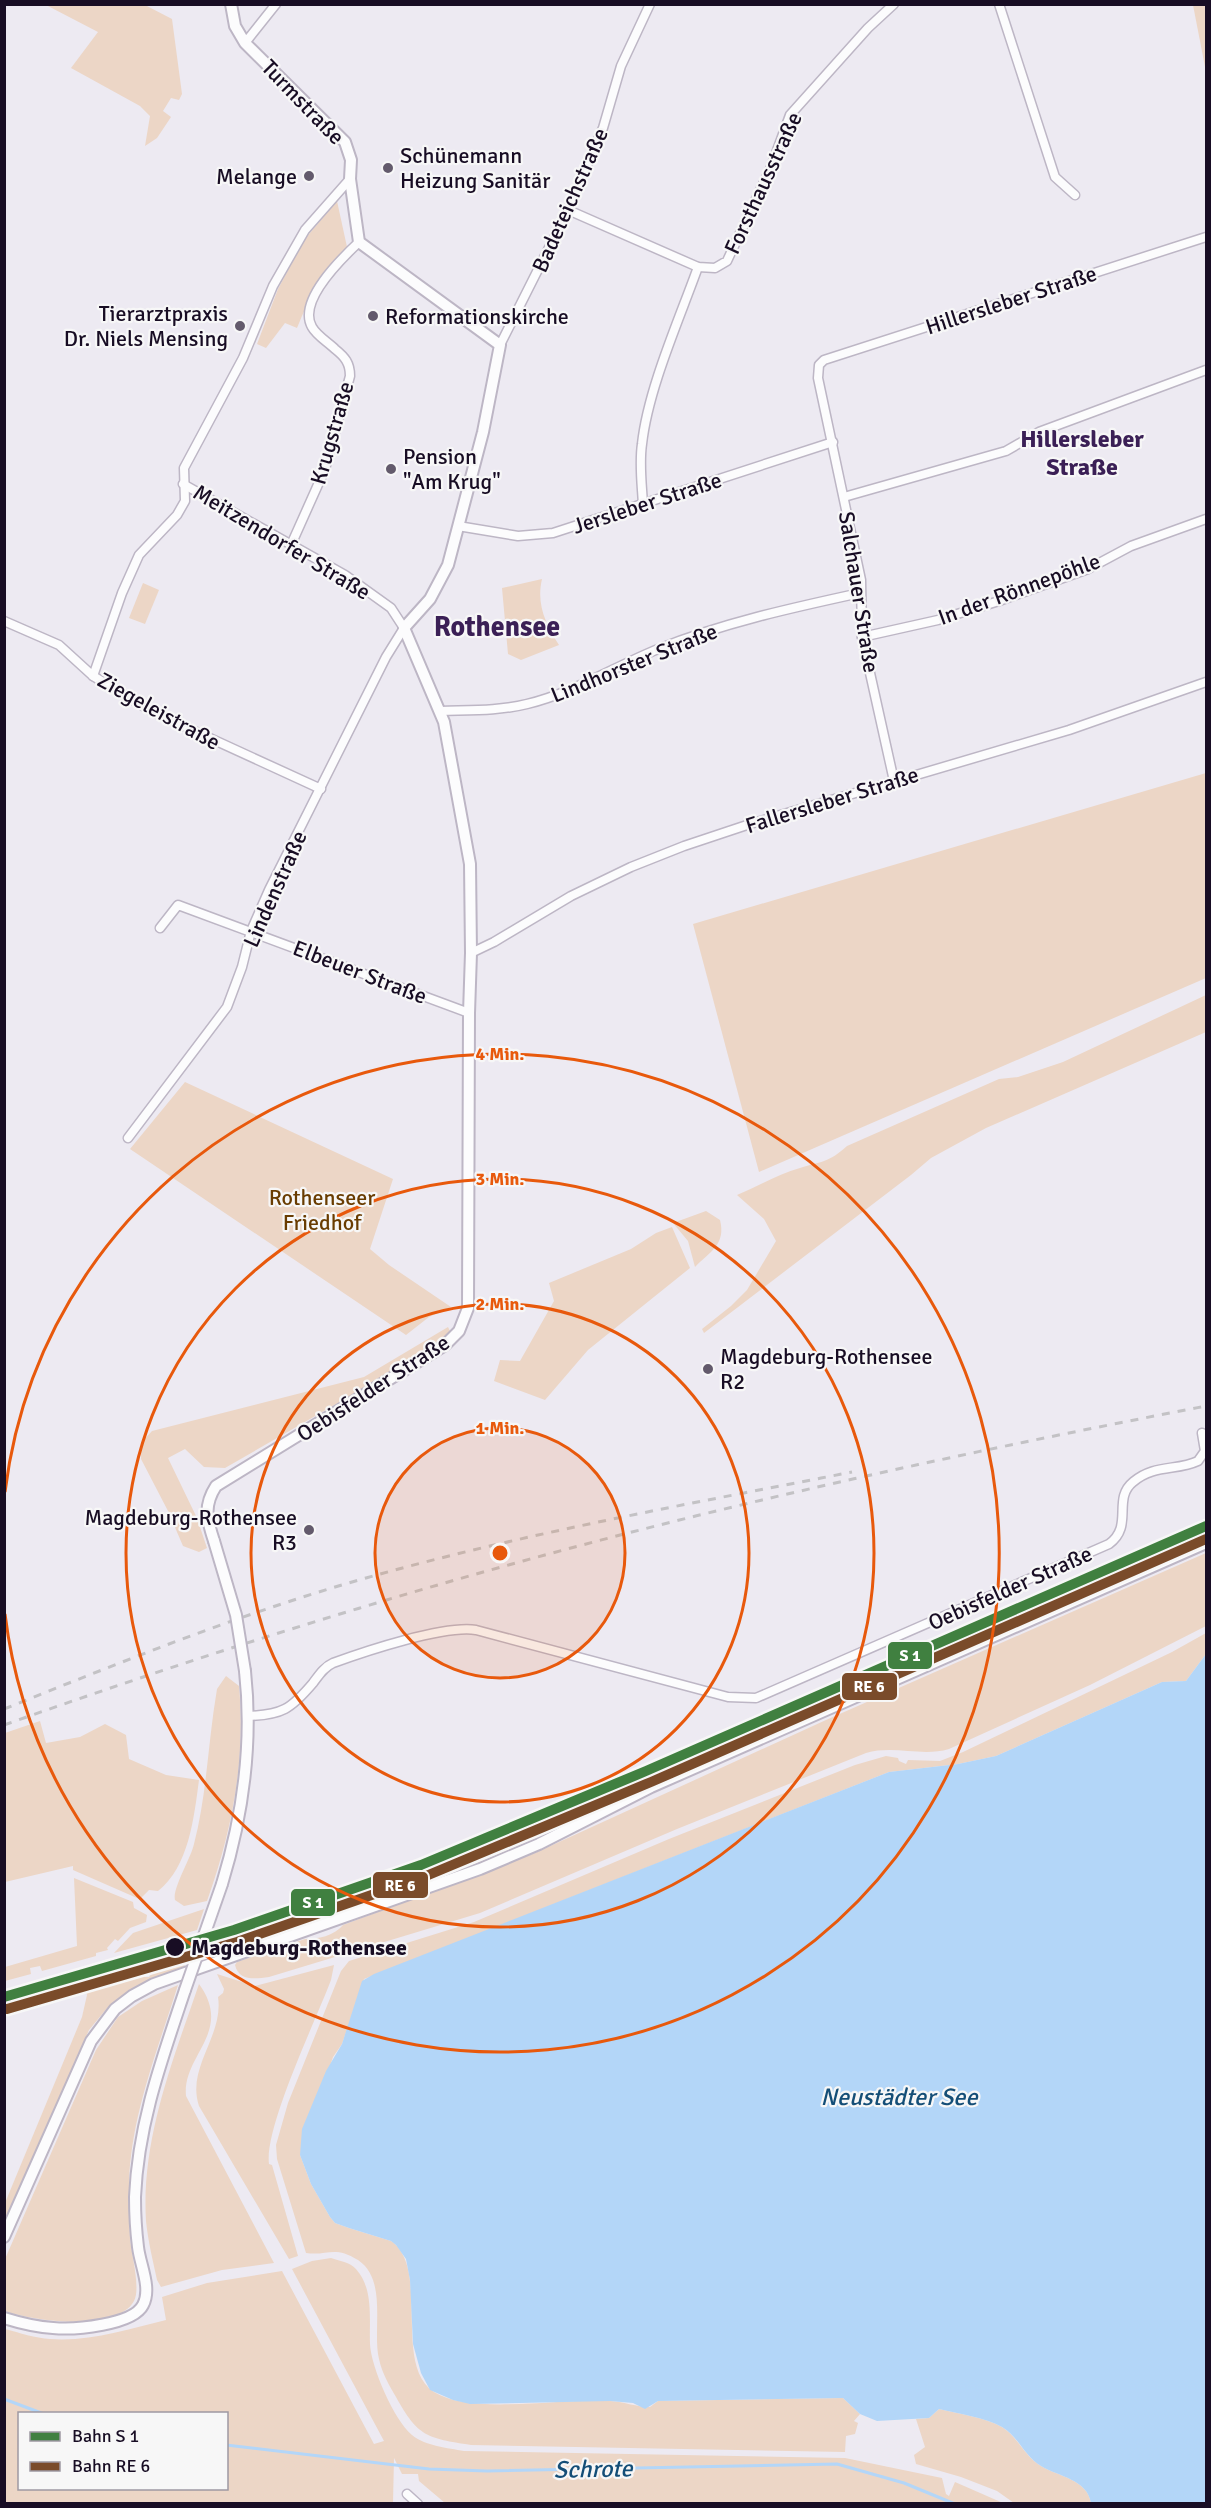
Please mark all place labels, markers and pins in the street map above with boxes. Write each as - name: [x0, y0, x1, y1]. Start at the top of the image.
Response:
- place label: Schünemann Heizung Sanitär: [400, 142, 550, 194]
- marker: Schünemann Heizung Sanitär: [381, 161, 395, 175]
- place label: Melange: [216, 163, 297, 190]
- marker: Melange: [302, 169, 316, 183]
- place label: Tierarztpraxis Dr. Niels Mensing: [64, 300, 228, 352]
- place label: Reformationskirche: [385, 303, 569, 330]
- marker: Reformationskirche: [366, 309, 380, 323]
- marker: Tierarztpraxis Dr. Niels Mensing: [233, 319, 247, 333]
- place label: Pension "Am Krug": [403, 443, 501, 495]
- marker: Pension "Am Krug": [384, 462, 398, 476]
- place label: Magdeburg-Rothensee R2: [720, 1343, 932, 1395]
- marker: Magdeburg-Rothensee R2: [701, 1362, 715, 1376]
- place label: Magdeburg-Rothensee R3: [85, 1504, 297, 1556]
- marker: Magdeburg-Rothensee R3: [302, 1523, 316, 1537]
- centre of rings: [490, 1543, 510, 1563]
- place label: Magdeburg-Rothensee: [191, 1934, 407, 1961]
- marker: Magdeburg-Rothensee: [164, 1936, 186, 1958]

